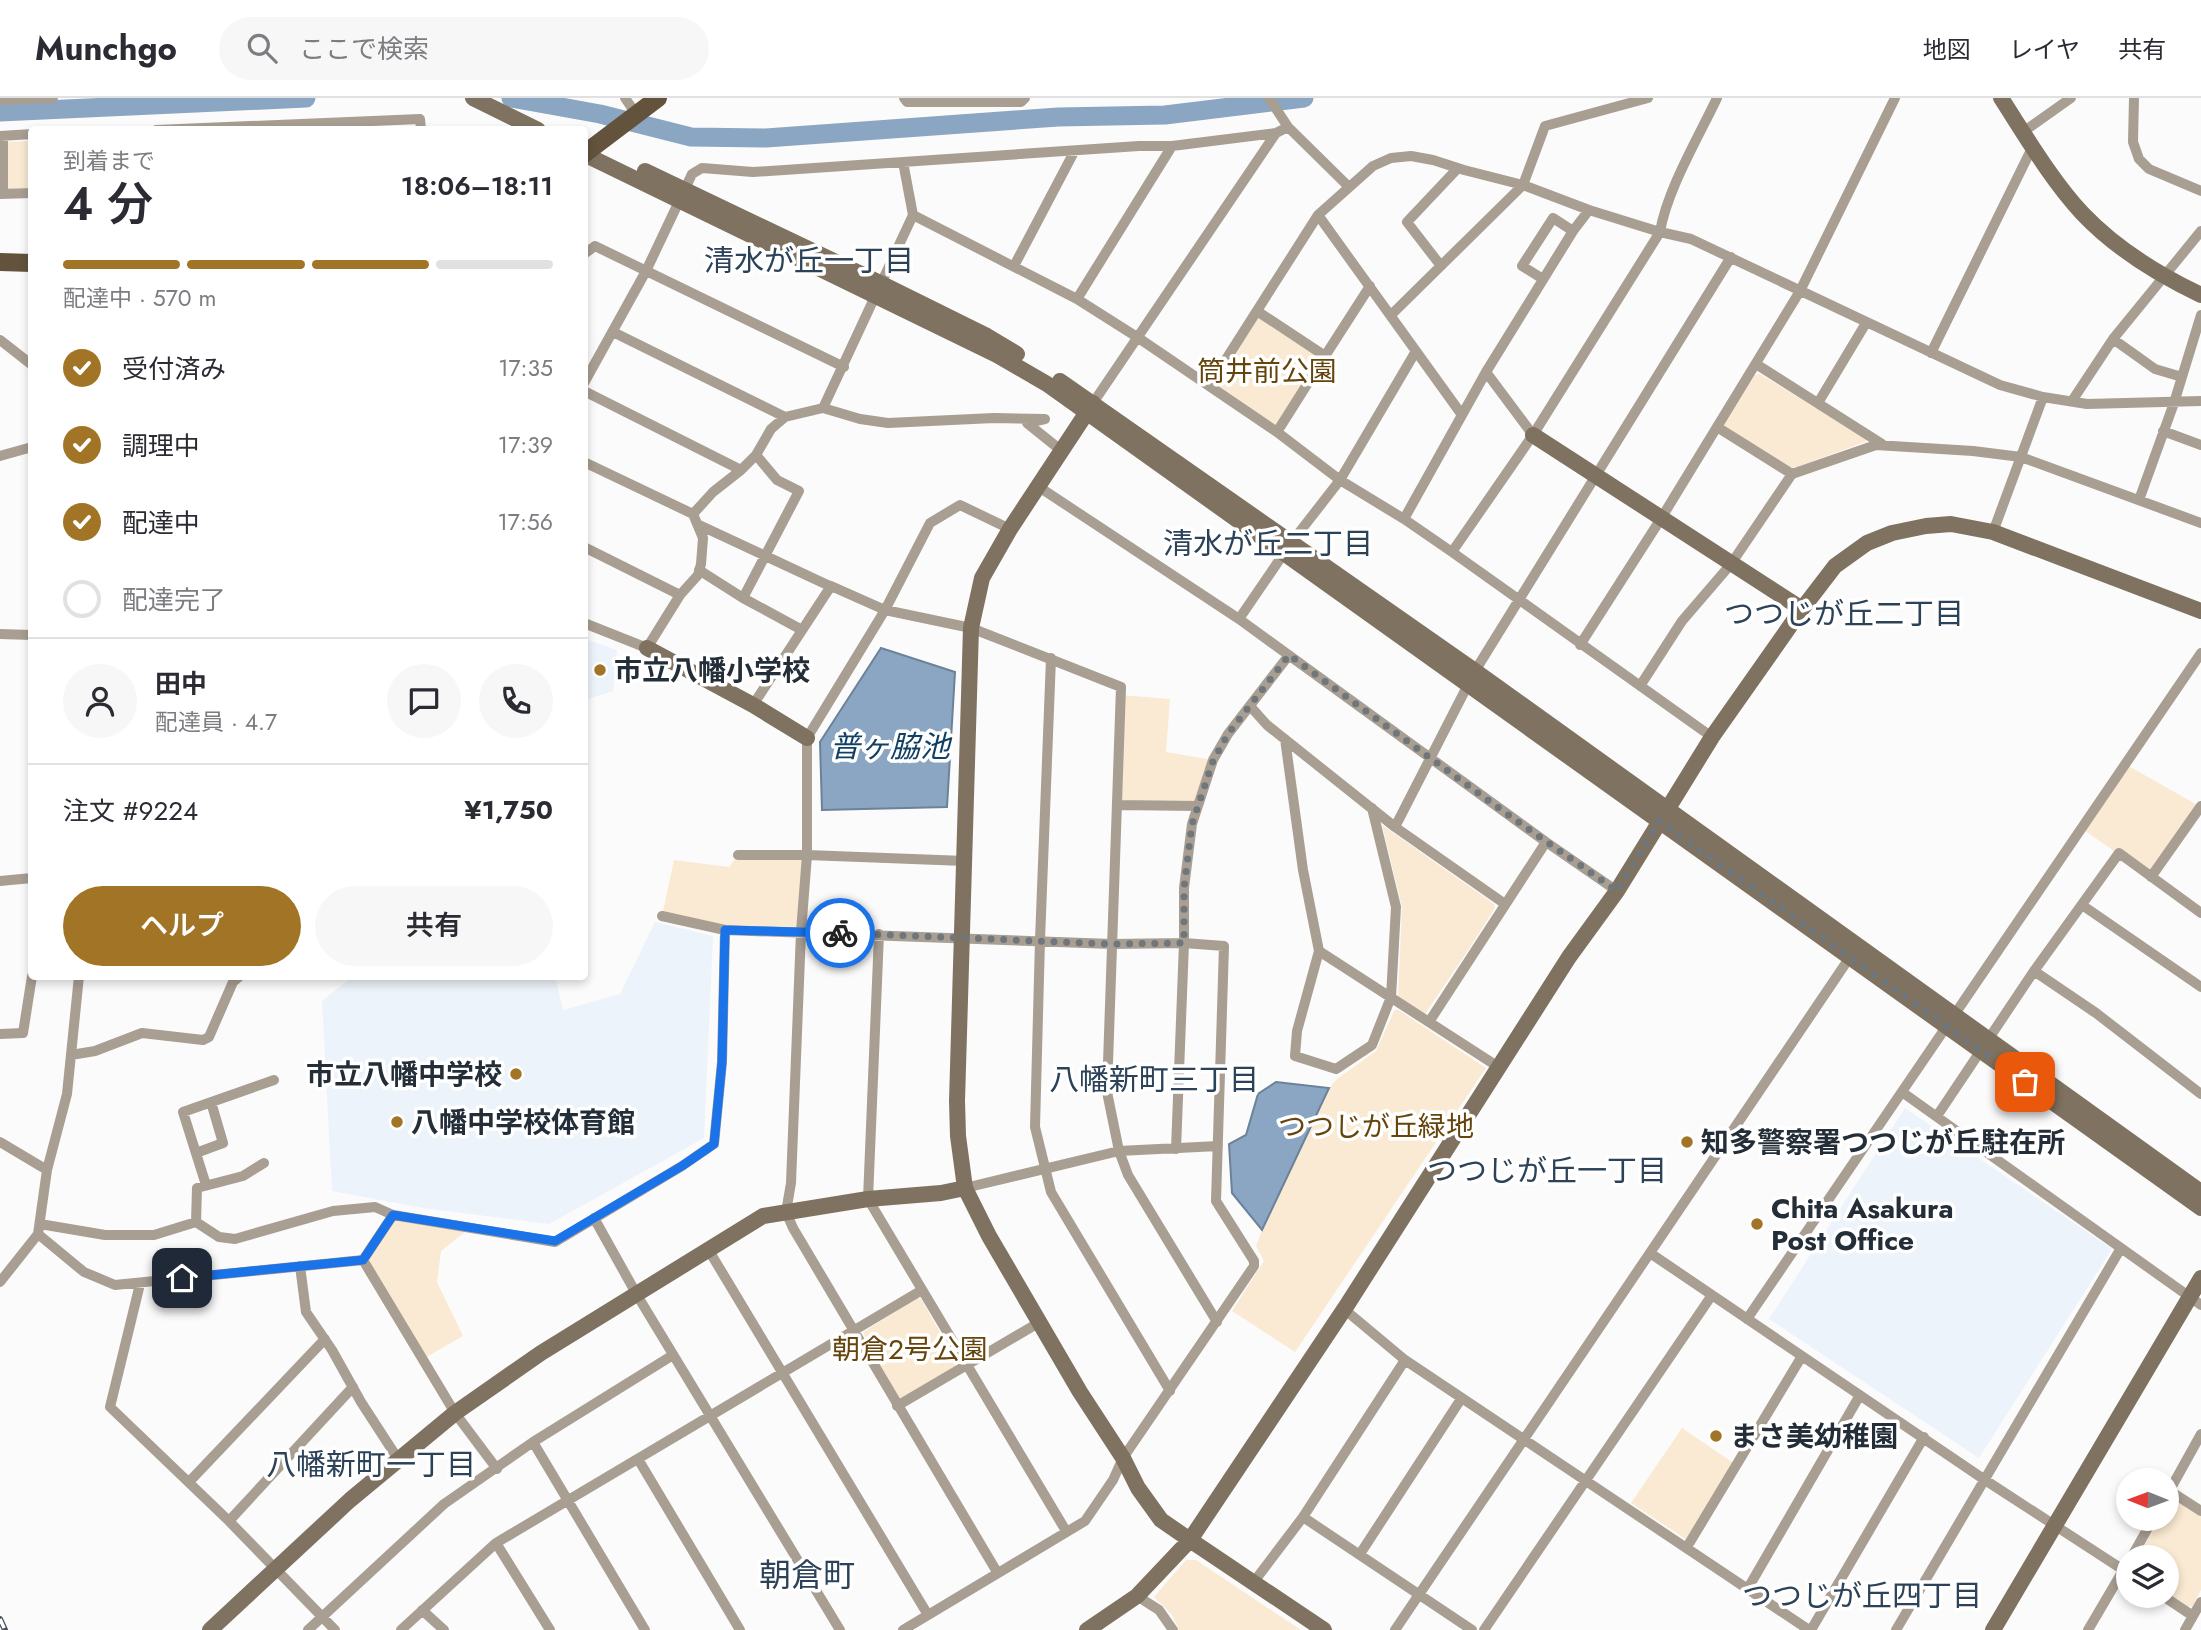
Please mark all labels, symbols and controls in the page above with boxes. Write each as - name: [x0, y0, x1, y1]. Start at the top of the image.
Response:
- search box: [219, 17, 709, 80]
- text: Munchgo: [35, 25, 177, 72]
- icon: search: [243, 29, 281, 67]
- text: ここで検索: [299, 30, 429, 68]
- text: 地図: [1923, 32, 1971, 67]
- text: レイヤ: [2009, 32, 2080, 67]
- text: 共有: [2118, 32, 2166, 67]
- text: 到着まで: [63, 144, 155, 178]
- text: 18:06–18:11: [401, 167, 553, 205]
- text: 4 分: [63, 171, 153, 237]
- district label: 清水が丘一丁目: [704, 239, 914, 282]
- text: 配達中 · 570 m: [63, 281, 216, 315]
- icon: check: [63, 349, 101, 387]
- text: 受付済み: [122, 350, 226, 388]
- text: 17:35: [498, 351, 553, 385]
- park label: 筒井前公園: [1197, 351, 1337, 392]
- icon: check: [63, 426, 101, 464]
- text: 調理中: [122, 427, 200, 465]
- text: 17:39: [498, 428, 553, 462]
- icon: check: [63, 503, 101, 541]
- text: 配達中: [122, 504, 200, 542]
- text: 17:56: [497, 505, 553, 539]
- district label: 清水が丘二丁目: [1163, 522, 1373, 565]
- text: 配達完了: [122, 581, 226, 619]
- district label: つつじが丘二丁目: [1724, 592, 1964, 635]
- place label: 市立八幡小学校: [614, 650, 810, 691]
- marker: 市立八幡小学校: [592, 662, 608, 678]
- button: person: [63, 664, 137, 738]
- button: chat: [387, 664, 461, 738]
- button: phone: [479, 664, 553, 738]
- text: 田中: [155, 665, 207, 703]
- text: 配達員 · 4.7: [155, 705, 277, 739]
- water label: 普ヶ脇池: [830, 725, 953, 768]
- text: ¥1,750: [464, 791, 553, 829]
- text: 注文 #9224: [63, 792, 198, 830]
- button: ヘルプ: [63, 886, 301, 966]
- button: 共有: [315, 886, 553, 966]
- courier: [805, 898, 875, 968]
- icon: bike: [821, 914, 859, 952]
- pin: [1995, 1052, 2055, 1112]
- place label: 市立八幡中学校: [306, 1054, 502, 1095]
- district label: 八幡新町三丁目: [1049, 1058, 1259, 1101]
- icon: bag: [2006, 1063, 2044, 1101]
- marker: 市立八幡中学校: [508, 1066, 524, 1082]
- place label: 八幡中学校体育館: [411, 1102, 635, 1143]
- park label: つつじが丘緑地: [1278, 1106, 1474, 1147]
- marker: 八幡中学校体育館: [389, 1114, 405, 1130]
- place label: 知多警察署つつじが丘駐在所: [1701, 1122, 2065, 1163]
- marker: 知多警察署つつじが丘駐在所: [1679, 1134, 1695, 1150]
- district label: つつじが丘一丁目: [1427, 1149, 1667, 1192]
- place label: Chita Asakura Post Office: [1771, 1188, 1954, 1261]
- marker: Chita Asakura Post Office: [1749, 1216, 1765, 1232]
- pin: [152, 1248, 212, 1308]
- icon: home: [163, 1259, 201, 1297]
- park label: 朝倉2号公園: [832, 1329, 988, 1370]
- place label: まさ美幼稚園: [1730, 1416, 1898, 1457]
- marker: まさ美幼稚園: [1708, 1428, 1724, 1444]
- district label: 八幡新町一丁目: [266, 1443, 476, 1486]
- north arrow: [2116, 1468, 2179, 1531]
- map controls: [2116, 1468, 2179, 1608]
- button: layers: [2116, 1545, 2179, 1608]
- district label: 朝倉町: [759, 1552, 855, 1598]
- district label: つつじが丘四丁目: [1742, 1574, 1982, 1617]

